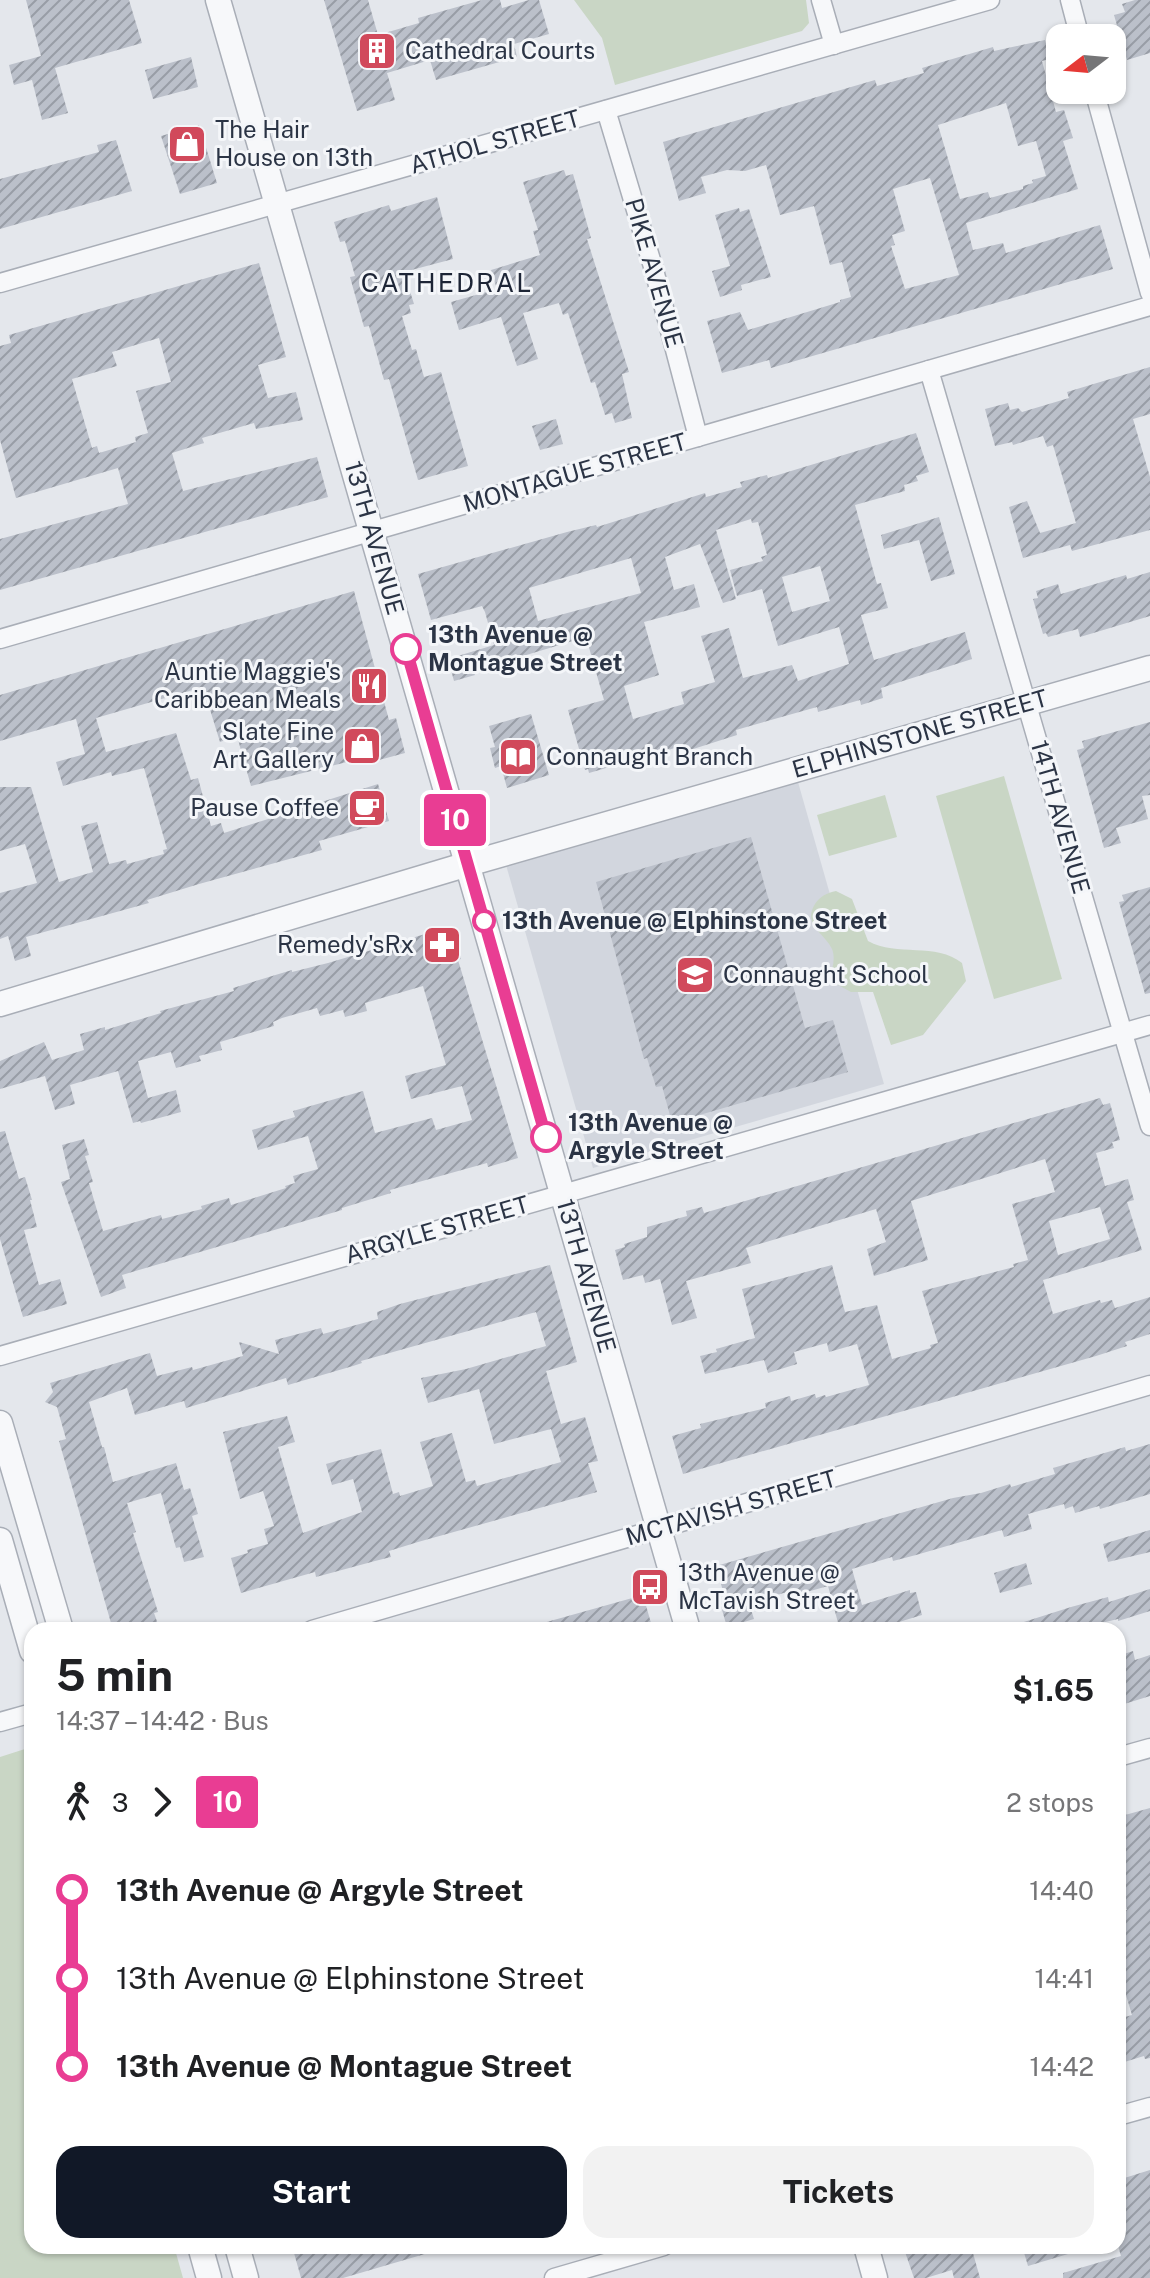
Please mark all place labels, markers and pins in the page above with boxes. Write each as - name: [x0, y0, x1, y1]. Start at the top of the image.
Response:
- building icon: Cathedral Courts: [356, 30, 398, 72]
- place label: Cathedral Courts: [405, 36, 595, 64]
- place label: The Hair House on 13th: [215, 115, 373, 171]
- shop icon: The Hair House on 13th: [166, 123, 208, 165]
- place label: 13th Avenue @ Montague Street: [428, 620, 623, 676]
- marker: 13th Avenue @ Montague Street: [391, 634, 421, 664]
- place label: Auntie Maggie's Caribbean Meals: [154, 657, 341, 713]
- restaurant icon: Auntie Maggie's Caribbean Meals: [348, 665, 390, 707]
- place label: Slate Fine Art Gallery: [212, 717, 334, 773]
- shop icon: Slate Fine Art Gallery: [341, 725, 383, 767]
- library icon: Connaught Branch: [497, 736, 539, 778]
- place label: Connaught Branch: [546, 742, 753, 770]
- cafe icon: Pause Coffee: [346, 787, 388, 829]
- place label: Pause Coffee: [190, 793, 339, 821]
- place label: 13th Avenue @ Elphinstone Street: [502, 906, 887, 934]
- marker: 13th Avenue @ Elphinstone Street: [473, 910, 495, 932]
- pharmacy icon: Remedy'sRx: [421, 924, 463, 966]
- place label: Remedy'sRx: [277, 930, 414, 958]
- school or university icon: Connaught School: [674, 954, 716, 996]
- place label: Connaught School: [723, 960, 929, 988]
- place label: 13th Avenue @ Argyle Street: [568, 1108, 733, 1164]
- marker: 13th Avenue @ Argyle Street: [531, 1122, 561, 1152]
- place label: 13th Avenue @ McTavish Street: [678, 1558, 856, 1614]
- bus stop icon: 13th Avenue @ McTavish Street: [629, 1566, 671, 1608]

